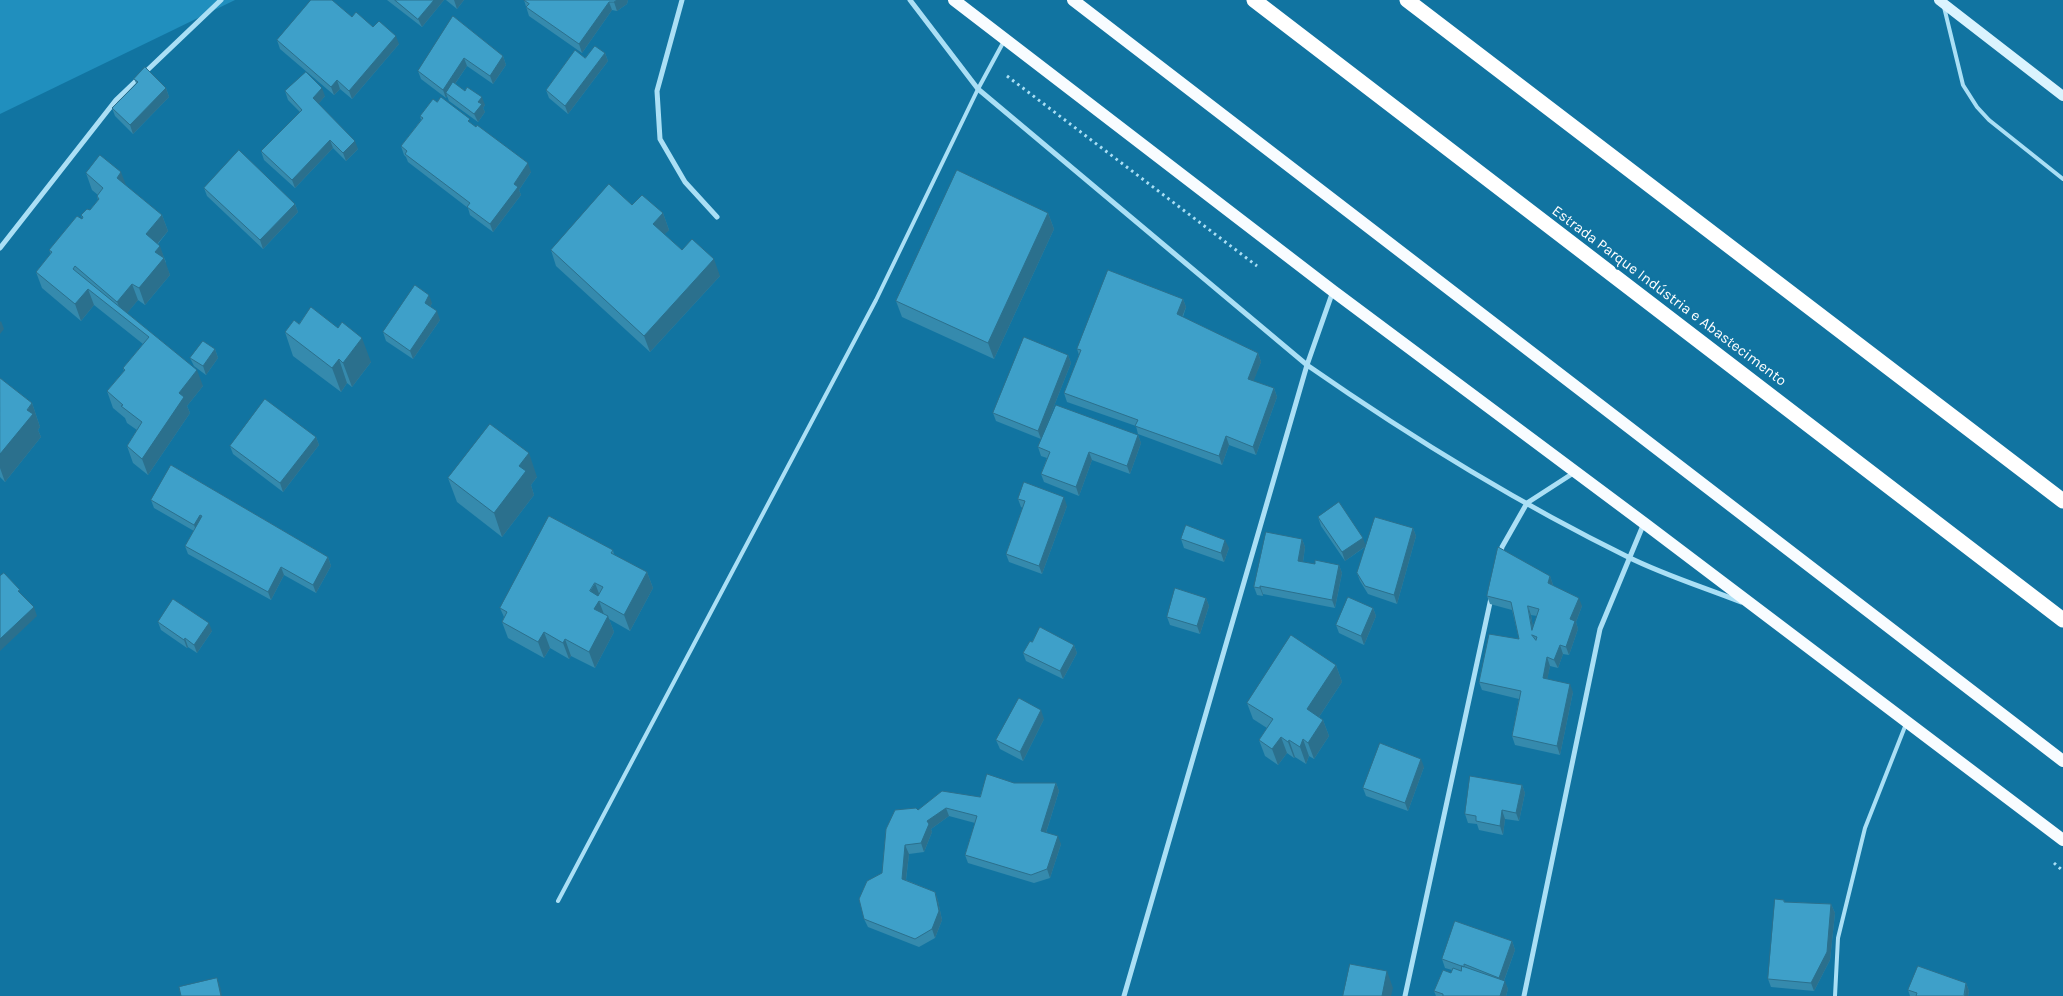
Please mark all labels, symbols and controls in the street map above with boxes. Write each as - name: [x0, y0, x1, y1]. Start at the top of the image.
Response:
- street label: Estrada Parque Indústria e Abastecimento: [1548, 202, 1790, 390]

